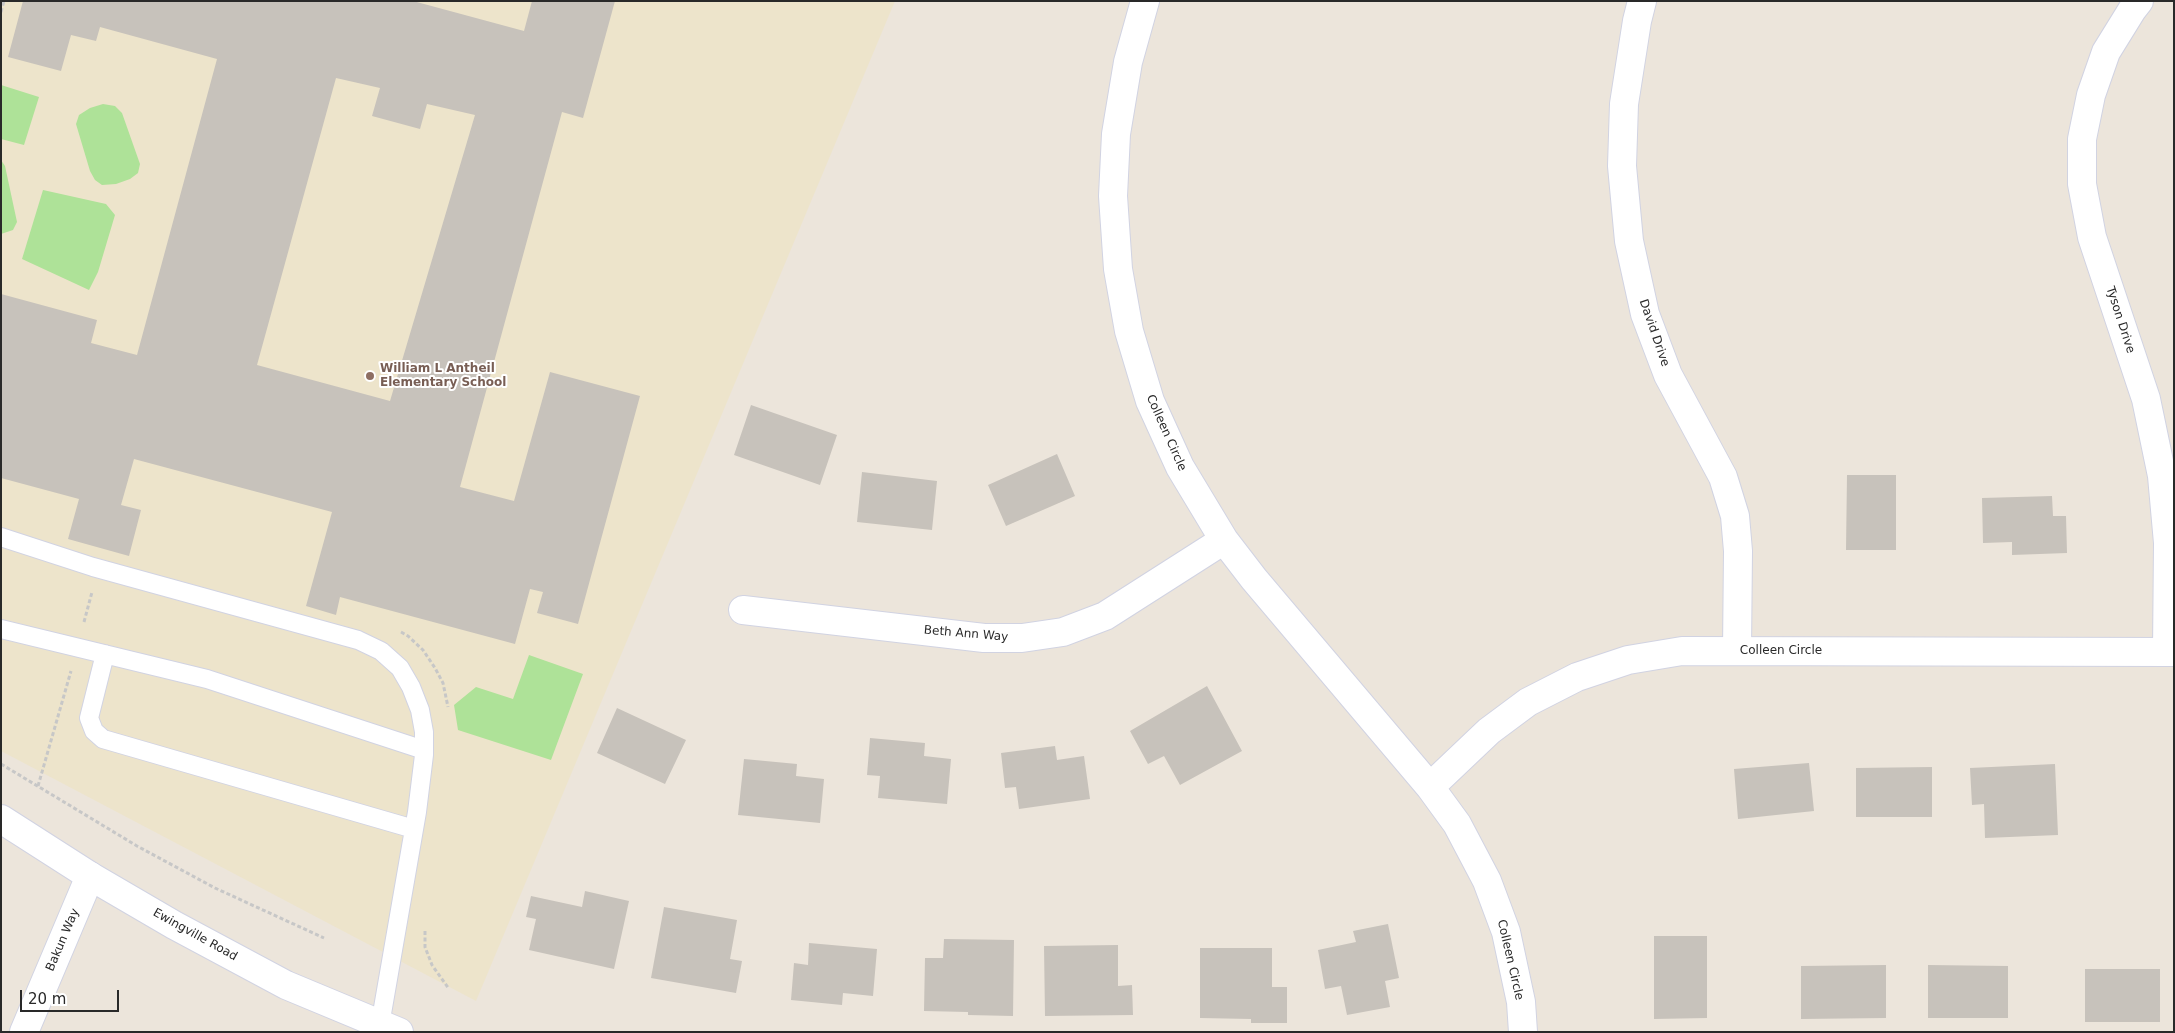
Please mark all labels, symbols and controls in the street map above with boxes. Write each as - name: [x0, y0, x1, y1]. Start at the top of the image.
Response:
- street label: Tyson Drive: [2102, 285, 2138, 355]
- street label: David Drive: [1636, 297, 1672, 369]
- place label: William L Antheil Elementary School: [380, 362, 506, 390]
- marker: William L Antheil Elementary School: [364, 370, 376, 382]
- street label: Colleen Circle: [1143, 392, 1189, 474]
- street label: Beth Ann Way: [923, 623, 1009, 645]
- street label: Colleen Circle: [1740, 644, 1822, 658]
- street label: Bakun Way: [43, 906, 83, 974]
- street label: Ewingville Road: [150, 906, 240, 964]
- street label: Colleen Circle: [1494, 918, 1526, 1002]
- scale bar: [22, 980, 121, 1012]
- text: 20 m: [28, 990, 66, 1008]

